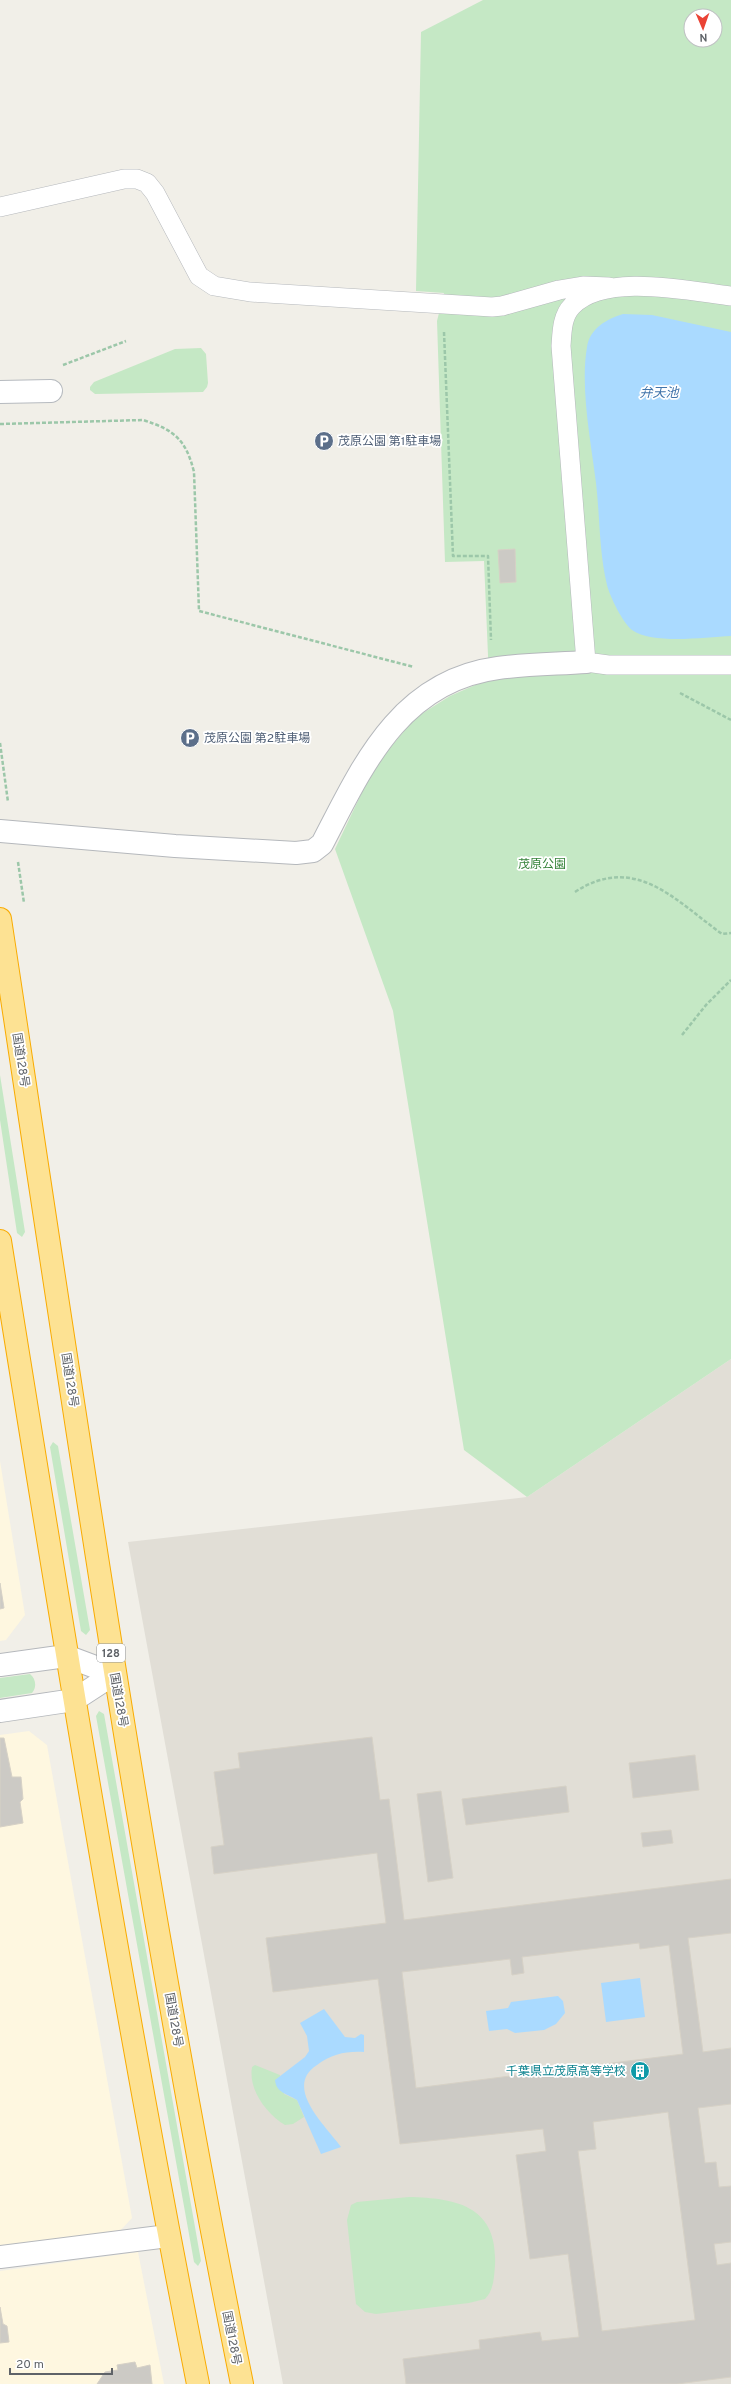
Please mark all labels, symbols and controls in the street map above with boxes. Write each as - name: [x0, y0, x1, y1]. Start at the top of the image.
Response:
- north arrow: [683, 8, 723, 48]
- text: N: [699, 30, 708, 44]
- water label: 弁天池: [639, 386, 680, 402]
- parking icon: 茂原公園 第1駐車場: [313, 430, 335, 452]
- place label: 茂原公園 第1駐車場: [338, 434, 441, 450]
- parking icon: 茂原公園 第2駐車場: [179, 727, 201, 749]
- place label: 茂原公園 第2駐車場: [204, 731, 310, 747]
- park label: 茂原公園: [518, 857, 566, 873]
- street label: 国道128号: [8, 1032, 32, 1089]
- street label: 国道128号: [57, 1352, 81, 1409]
- road number: 128: [97, 1644, 125, 1662]
- street label: 国道128号: [105, 1672, 131, 1729]
- street label: 国道128号: [160, 1992, 186, 2049]
- building icon: 千葉県立茂原高等学校: [629, 2060, 651, 2082]
- place label: 千葉県立茂原高等学校: [506, 2064, 626, 2080]
- street label: 国道128号: [218, 2310, 244, 2367]
- scale bar: [10, 2350, 112, 2376]
- text: 20 m: [16, 2357, 44, 2373]

